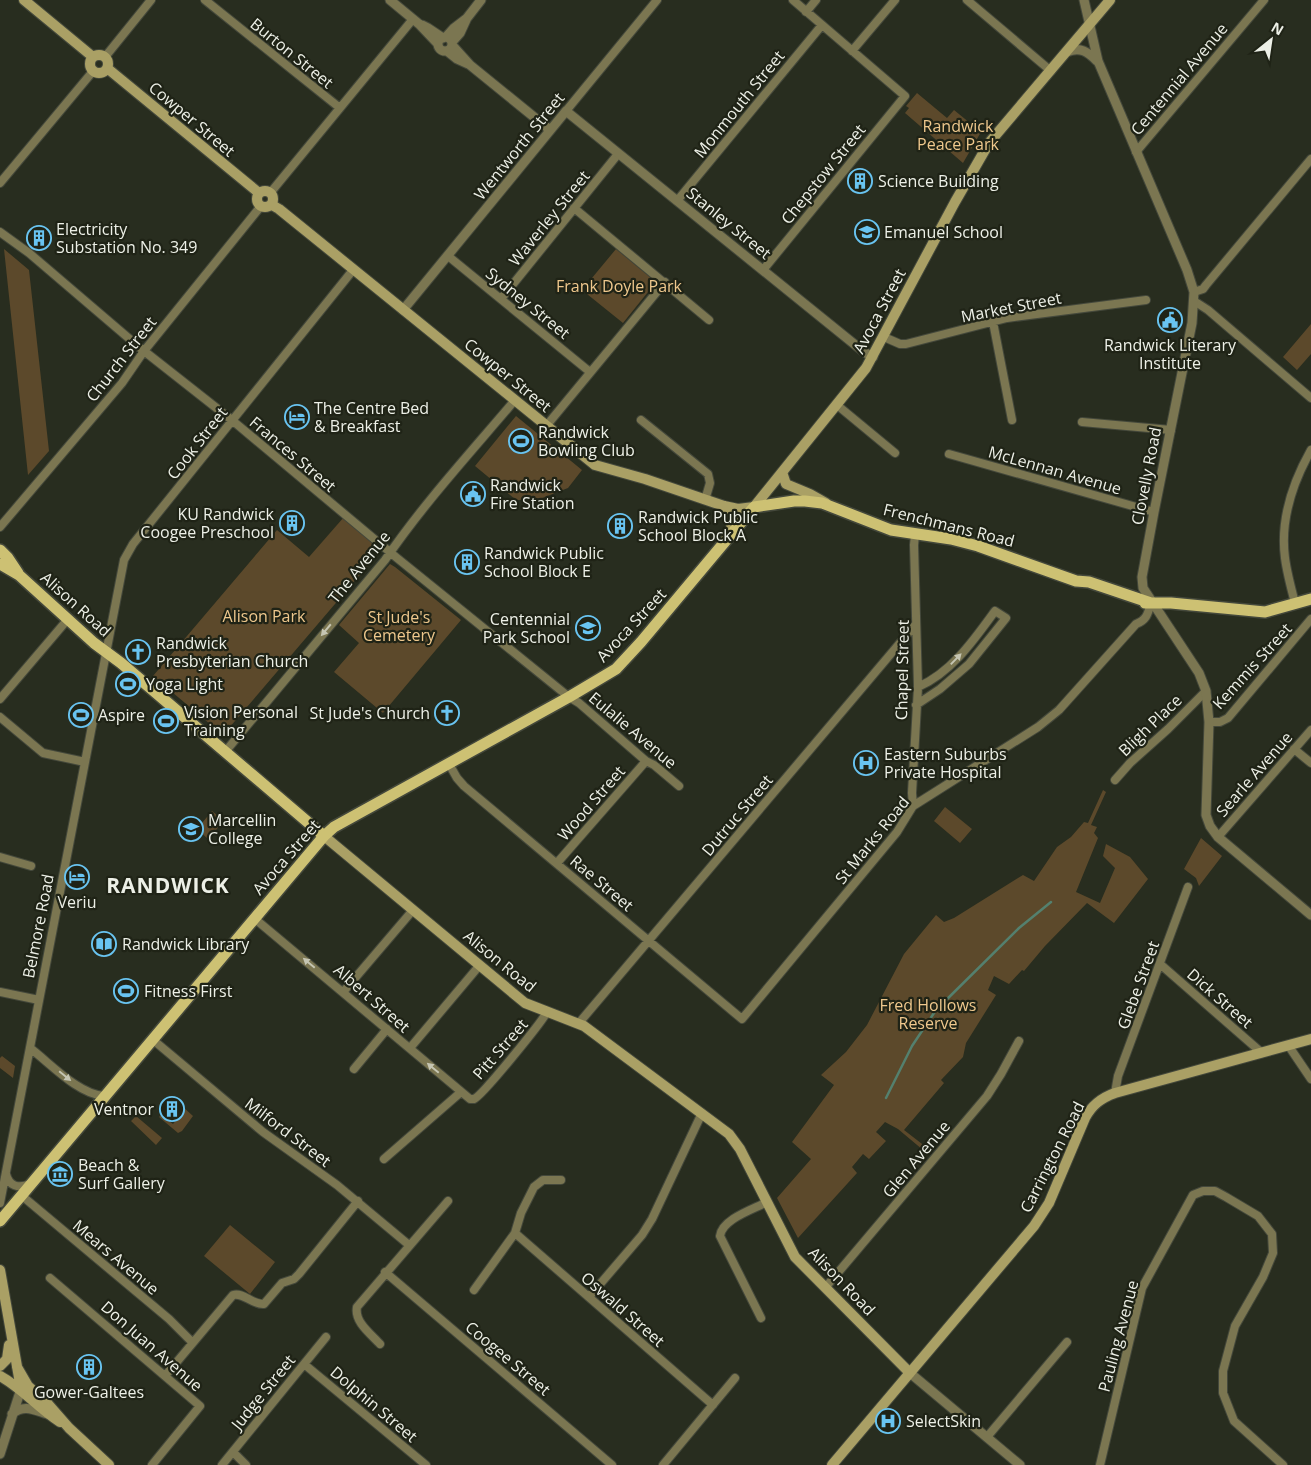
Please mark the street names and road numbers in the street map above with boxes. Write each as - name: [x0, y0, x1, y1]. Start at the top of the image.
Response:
- street label: Burton Street: [246, 13, 338, 93]
- street label: Centennial Avenue: [1126, 18, 1232, 140]
- street label: Monmouth Street: [689, 45, 789, 162]
- street label: Cowper Street: [144, 76, 240, 162]
- street label: Wentworth Street: [469, 87, 569, 204]
- street label: Chepstow Street: [776, 119, 870, 229]
- street label: Waverley Street: [504, 165, 595, 270]
- street label: Stanley Street: [682, 182, 776, 264]
- street label: Sydney Street: [481, 262, 575, 344]
- street label: Avoca Street: [847, 264, 911, 357]
- street label: Market Street: [959, 286, 1063, 328]
- street label: Church Street: [81, 312, 161, 406]
- street label: Cowper Street: [460, 333, 556, 417]
- street label: Cook Street: [162, 402, 233, 484]
- street label: Frances Street: [245, 411, 341, 497]
- street label: Clovelly Road: [1126, 425, 1166, 527]
- street label: McLennan Avenue: [986, 440, 1124, 500]
- street label: Frenchmans Road: [881, 498, 1017, 552]
- street label: The Avenue: [323, 526, 395, 608]
- street label: Alison Road: [36, 567, 116, 641]
- street label: Avoca Street: [591, 583, 671, 667]
- street label: Kemmis Street: [1207, 618, 1297, 714]
- street label: Chapel Street: [890, 619, 914, 720]
- street label: Eulalie Avenue: [584, 687, 682, 773]
- street label: Bligh Place: [1113, 689, 1187, 761]
- street label: Searle Avenue: [1211, 727, 1297, 821]
- street label: Wood Street: [552, 761, 630, 845]
- street label: Dutruc Street: [696, 769, 778, 860]
- street label: St Marks Road: [830, 792, 914, 888]
- street label: Avoca Street: [247, 814, 325, 899]
- street label: Rae Street: [566, 850, 639, 916]
- street label: Belmore Road: [17, 872, 59, 980]
- street label: Alison Road: [459, 925, 541, 997]
- street label: Glebe Street: [1112, 938, 1164, 1032]
- street label: Albert Street: [329, 959, 415, 1037]
- street label: Dick Street: [1182, 963, 1258, 1033]
- street label: Pitt Street: [467, 1014, 533, 1084]
- street label: Milford Street: [240, 1092, 336, 1172]
- street label: Carrington Road: [1014, 1098, 1090, 1216]
- street label: Glen Avenue: [877, 1116, 955, 1202]
- street label: Mears Avenue: [68, 1214, 164, 1300]
- street label: Alison Road: [804, 1242, 880, 1320]
- street label: Oswald Street: [577, 1267, 670, 1352]
- street label: Pauling Avenue: [1093, 1278, 1143, 1394]
- street label: Don Juan Avenue: [97, 1296, 207, 1396]
- street label: Coogee Street: [461, 1316, 555, 1400]
- street label: Judge Street: [225, 1350, 300, 1436]
- street label: Dolphin Street: [326, 1361, 422, 1447]

